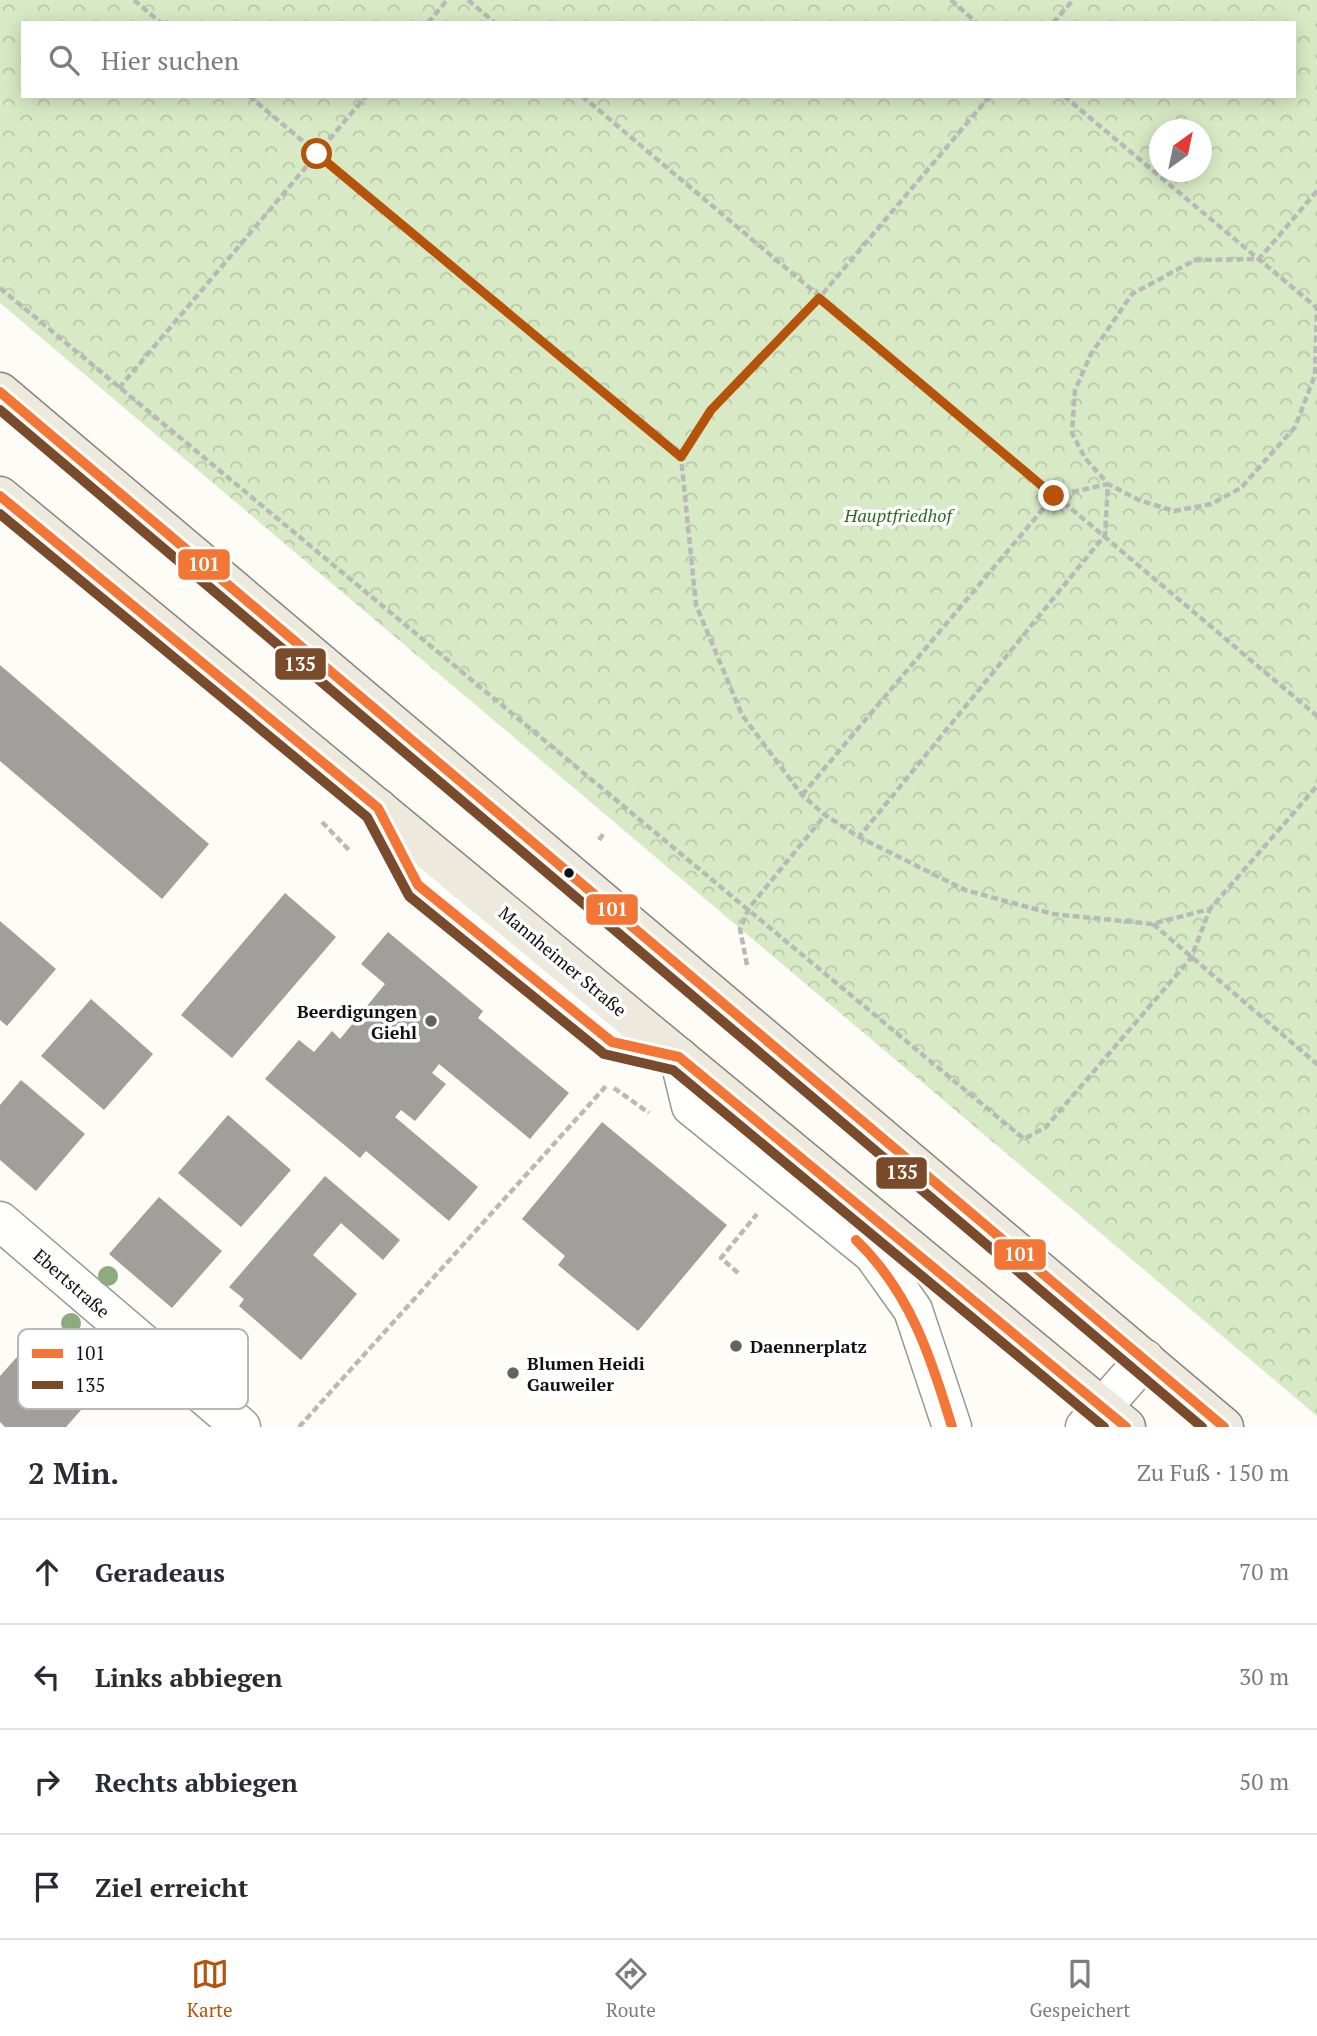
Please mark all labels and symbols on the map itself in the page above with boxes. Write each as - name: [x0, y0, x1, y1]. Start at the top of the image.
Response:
- north arrow: [1149, 119, 1212, 182]
- route start: [301, 138, 332, 169]
- route end: [1038, 480, 1069, 511]
- park label: Hauptfriedhof: [843, 503, 955, 527]
- line badge: 101: [177, 548, 231, 581]
- text: 101: [188, 551, 220, 576]
- line badge: 135: [274, 647, 327, 681]
- text: 135: [284, 651, 316, 676]
- unlabelled marker: [562, 866, 576, 880]
- line badge: 101: [585, 893, 639, 926]
- text: 101: [596, 896, 628, 921]
- street label: Mannheimer Straße: [494, 900, 632, 1022]
- place label: Beerdigungen Giehl: [297, 999, 417, 1044]
- marker: Beerdigungen Giehl: [423, 1013, 439, 1029]
- line badge: 135: [875, 1156, 928, 1190]
- text: 135: [886, 1159, 918, 1184]
- line badge: 101: [993, 1238, 1047, 1271]
- text: 101: [1004, 1241, 1036, 1266]
- street label: Ebertstraße: [29, 1243, 115, 1323]
- legend: [18, 1329, 248, 1409]
- place label: Daennerplatz: [750, 1334, 867, 1358]
- marker: Daennerplatz: [728, 1338, 744, 1354]
- text: 101: [75, 1340, 105, 1365]
- place label: Blumen Heidi Gauweiler: [527, 1351, 645, 1396]
- marker: Blumen Heidi Gauweiler: [505, 1365, 521, 1381]
- text: 135: [75, 1372, 105, 1397]

